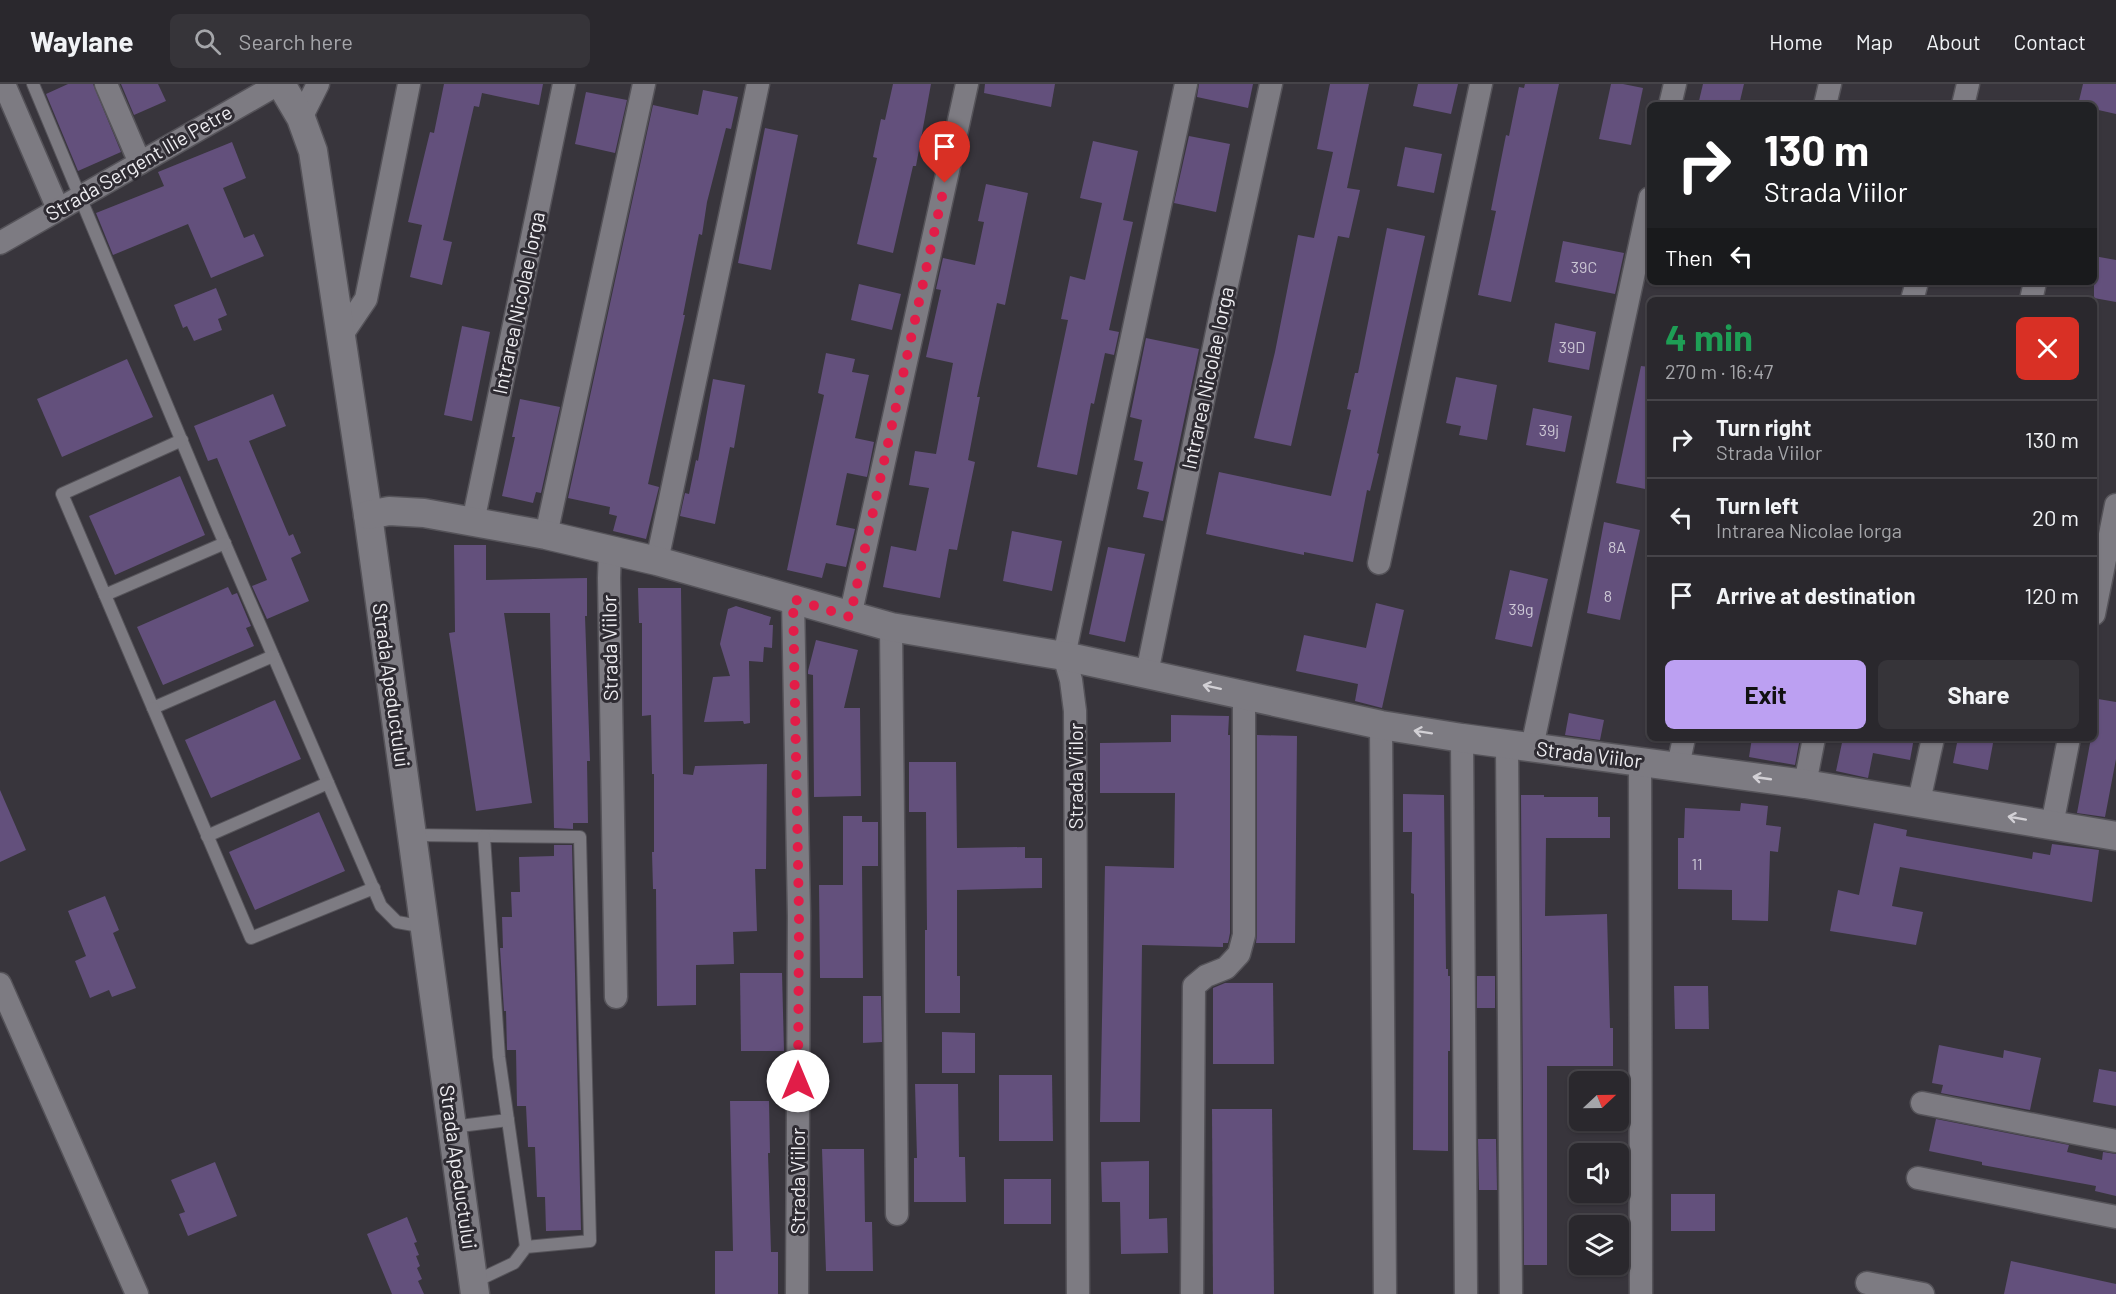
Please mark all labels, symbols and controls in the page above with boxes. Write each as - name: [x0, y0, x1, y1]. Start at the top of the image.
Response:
- search box: [170, 14, 590, 68]
- text: Waylane: [30, 24, 134, 58]
- icon: search: [191, 25, 224, 58]
- text: Search here: [239, 28, 353, 54]
- text: Home: [1769, 29, 1823, 54]
- text: Map: [1856, 29, 1893, 54]
- text: About: [1926, 29, 1981, 54]
- text: Contact: [2014, 29, 2086, 54]
- street label: Strada Sergent Ilie Petre: [41, 99, 236, 225]
- pin: [919, 121, 970, 183]
- text: 130 m: [1764, 124, 1869, 174]
- icon: right: [1665, 126, 1743, 204]
- icon: arrive: [928, 130, 961, 163]
- text: Strada Viilor: [1764, 175, 1908, 207]
- street label: Intrarea Nicolae Iorga: [487, 209, 549, 396]
- icon: left: [1725, 240, 1758, 273]
- text: Then: [1665, 244, 1713, 270]
- house number: 39C: [1571, 257, 1597, 276]
- street label: Intrarea Nicolae Iorga: [1176, 284, 1238, 471]
- text: 4 min: [1665, 315, 1753, 358]
- button: close: [2016, 317, 2079, 380]
- house number: 39D: [1559, 337, 1585, 356]
- text: 270 m · 16:47: [1665, 359, 1773, 383]
- text: Turn right: [1716, 414, 1811, 440]
- house number: 39j: [1539, 420, 1559, 439]
- icon: right: [1665, 423, 1698, 456]
- text: 130 m: [2025, 426, 2079, 452]
- text: Strada Viilor: [1716, 440, 1822, 464]
- text: Turn left: [1716, 492, 1799, 518]
- icon: left: [1665, 501, 1698, 534]
- text: 20 m: [2032, 504, 2079, 530]
- text: Intrarea Nicolae Iorga: [1716, 518, 1902, 542]
- house number: 8A: [1608, 537, 1626, 556]
- icon: arrive: [1665, 579, 1698, 612]
- text: Arrive at destination: [1716, 582, 1915, 608]
- text: 120 m: [2024, 582, 2079, 608]
- house number: 8: [1604, 586, 1612, 605]
- street label: Strada Viilor: [596, 595, 622, 701]
- house number: 39g: [1508, 599, 1534, 618]
- street label: Strada Apeductului: [369, 601, 415, 769]
- button: Exit: [1665, 660, 1866, 729]
- button: Share: [1878, 660, 2079, 729]
- one-way arrow: [1203, 681, 1222, 692]
- street label: Strada Viilor: [1063, 723, 1087, 829]
- one-way arrow: [1414, 726, 1434, 737]
- street label: Strada Viilor: [1535, 736, 1643, 772]
- one-way arrow: [1753, 772, 1773, 783]
- one-way arrow: [2008, 813, 2027, 824]
- house number: 11: [1691, 854, 1703, 873]
- position arrow: [766, 1049, 830, 1113]
- north arrow: [1569, 1071, 1629, 1131]
- map controls: [1569, 1071, 1629, 1275]
- street label: Strada Apeductului: [436, 1083, 482, 1251]
- street label: Strada Viilor: [785, 1128, 809, 1234]
- button: sound: [1569, 1143, 1629, 1203]
- button: layers: [1569, 1215, 1629, 1275]

